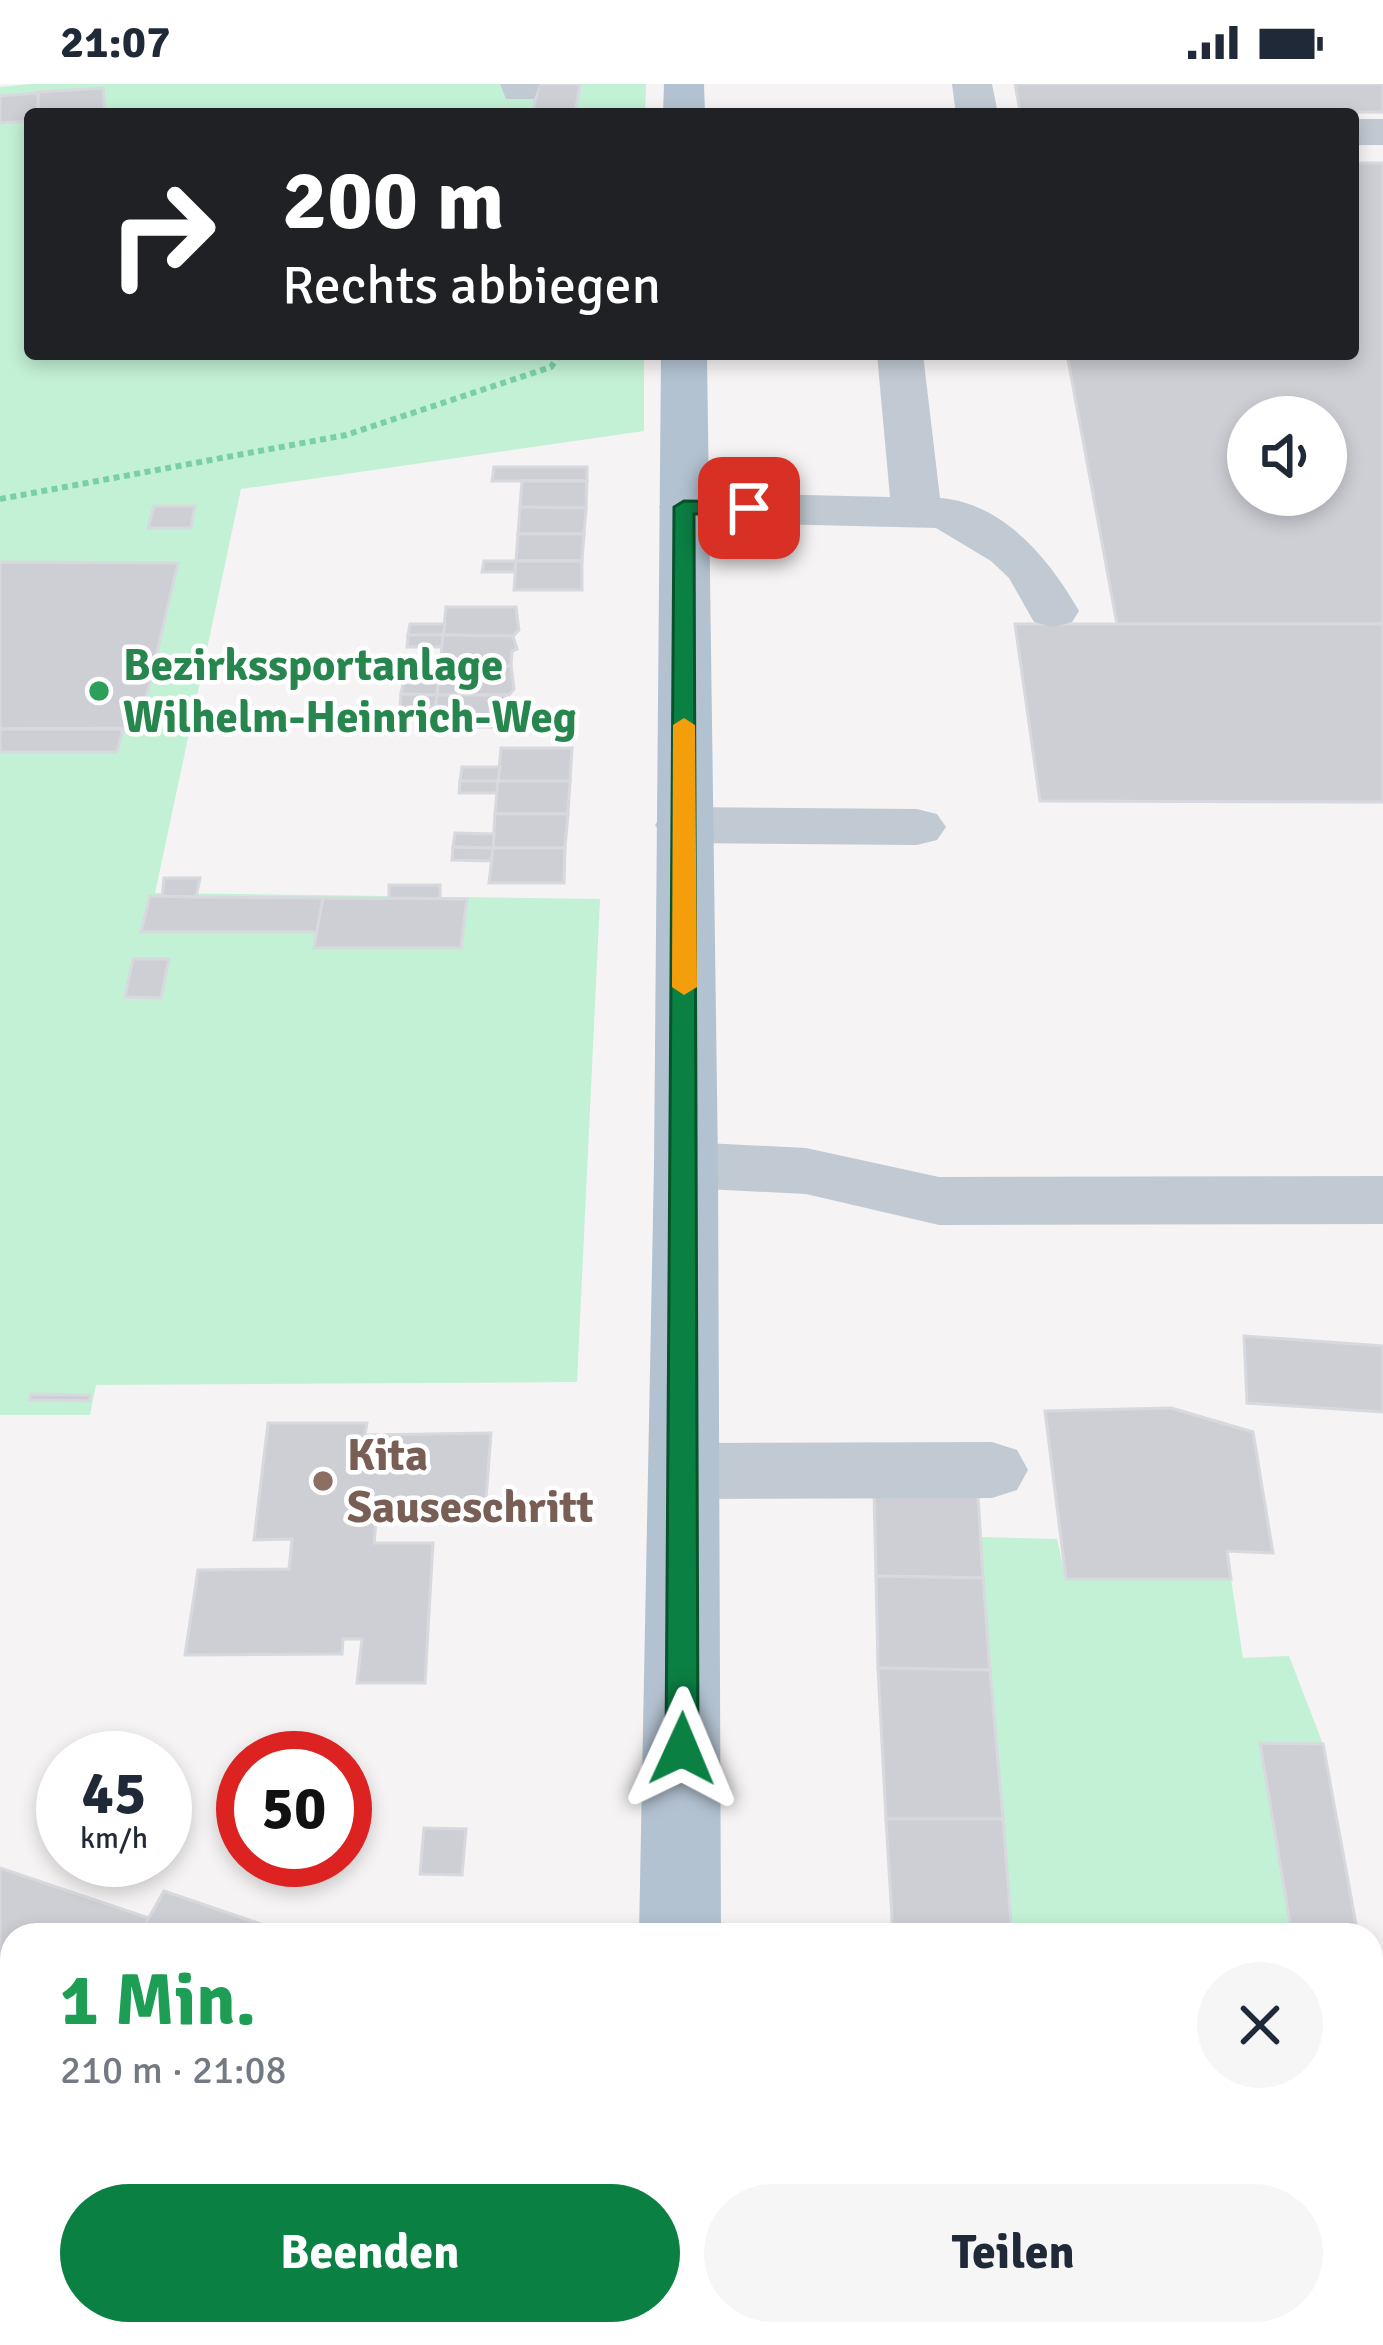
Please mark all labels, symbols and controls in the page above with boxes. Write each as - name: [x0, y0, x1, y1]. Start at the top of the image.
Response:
- text: 21:07: [60, 15, 170, 70]
- text: 200 m: [282, 149, 504, 253]
- icon: right: [84, 156, 240, 312]
- text: Rechts abbiegen: [282, 252, 661, 319]
- map controls: [1227, 396, 1347, 516]
- button: sound: [1227, 396, 1347, 516]
- pin: [698, 457, 800, 559]
- icon: arrive: [716, 475, 782, 541]
- place label: Bezirkssportanlage Wilhelm-Heinrich-Weg: [123, 638, 577, 745]
- marker: Bezirkssportanlage Wilhelm-Heinrich-Weg: [86, 678, 112, 704]
- place label: Kita Sauseschritt: [347, 1428, 594, 1535]
- marker: Kita Sauseschritt: [310, 1468, 336, 1494]
- position arrow: [619, 1686, 745, 1812]
- speed limit sign: 50: [216, 1731, 372, 1887]
- text: 45: [82, 1757, 146, 1831]
- text: km/h: [80, 1820, 148, 1857]
- text: 1 Min.: [60, 1956, 256, 2045]
- button: close: [1197, 1962, 1323, 2088]
- text: 210 m · 21:08: [60, 2046, 287, 2094]
- button: Beenden: [60, 2184, 680, 2322]
- button: Teilen: [704, 2184, 1323, 2322]

